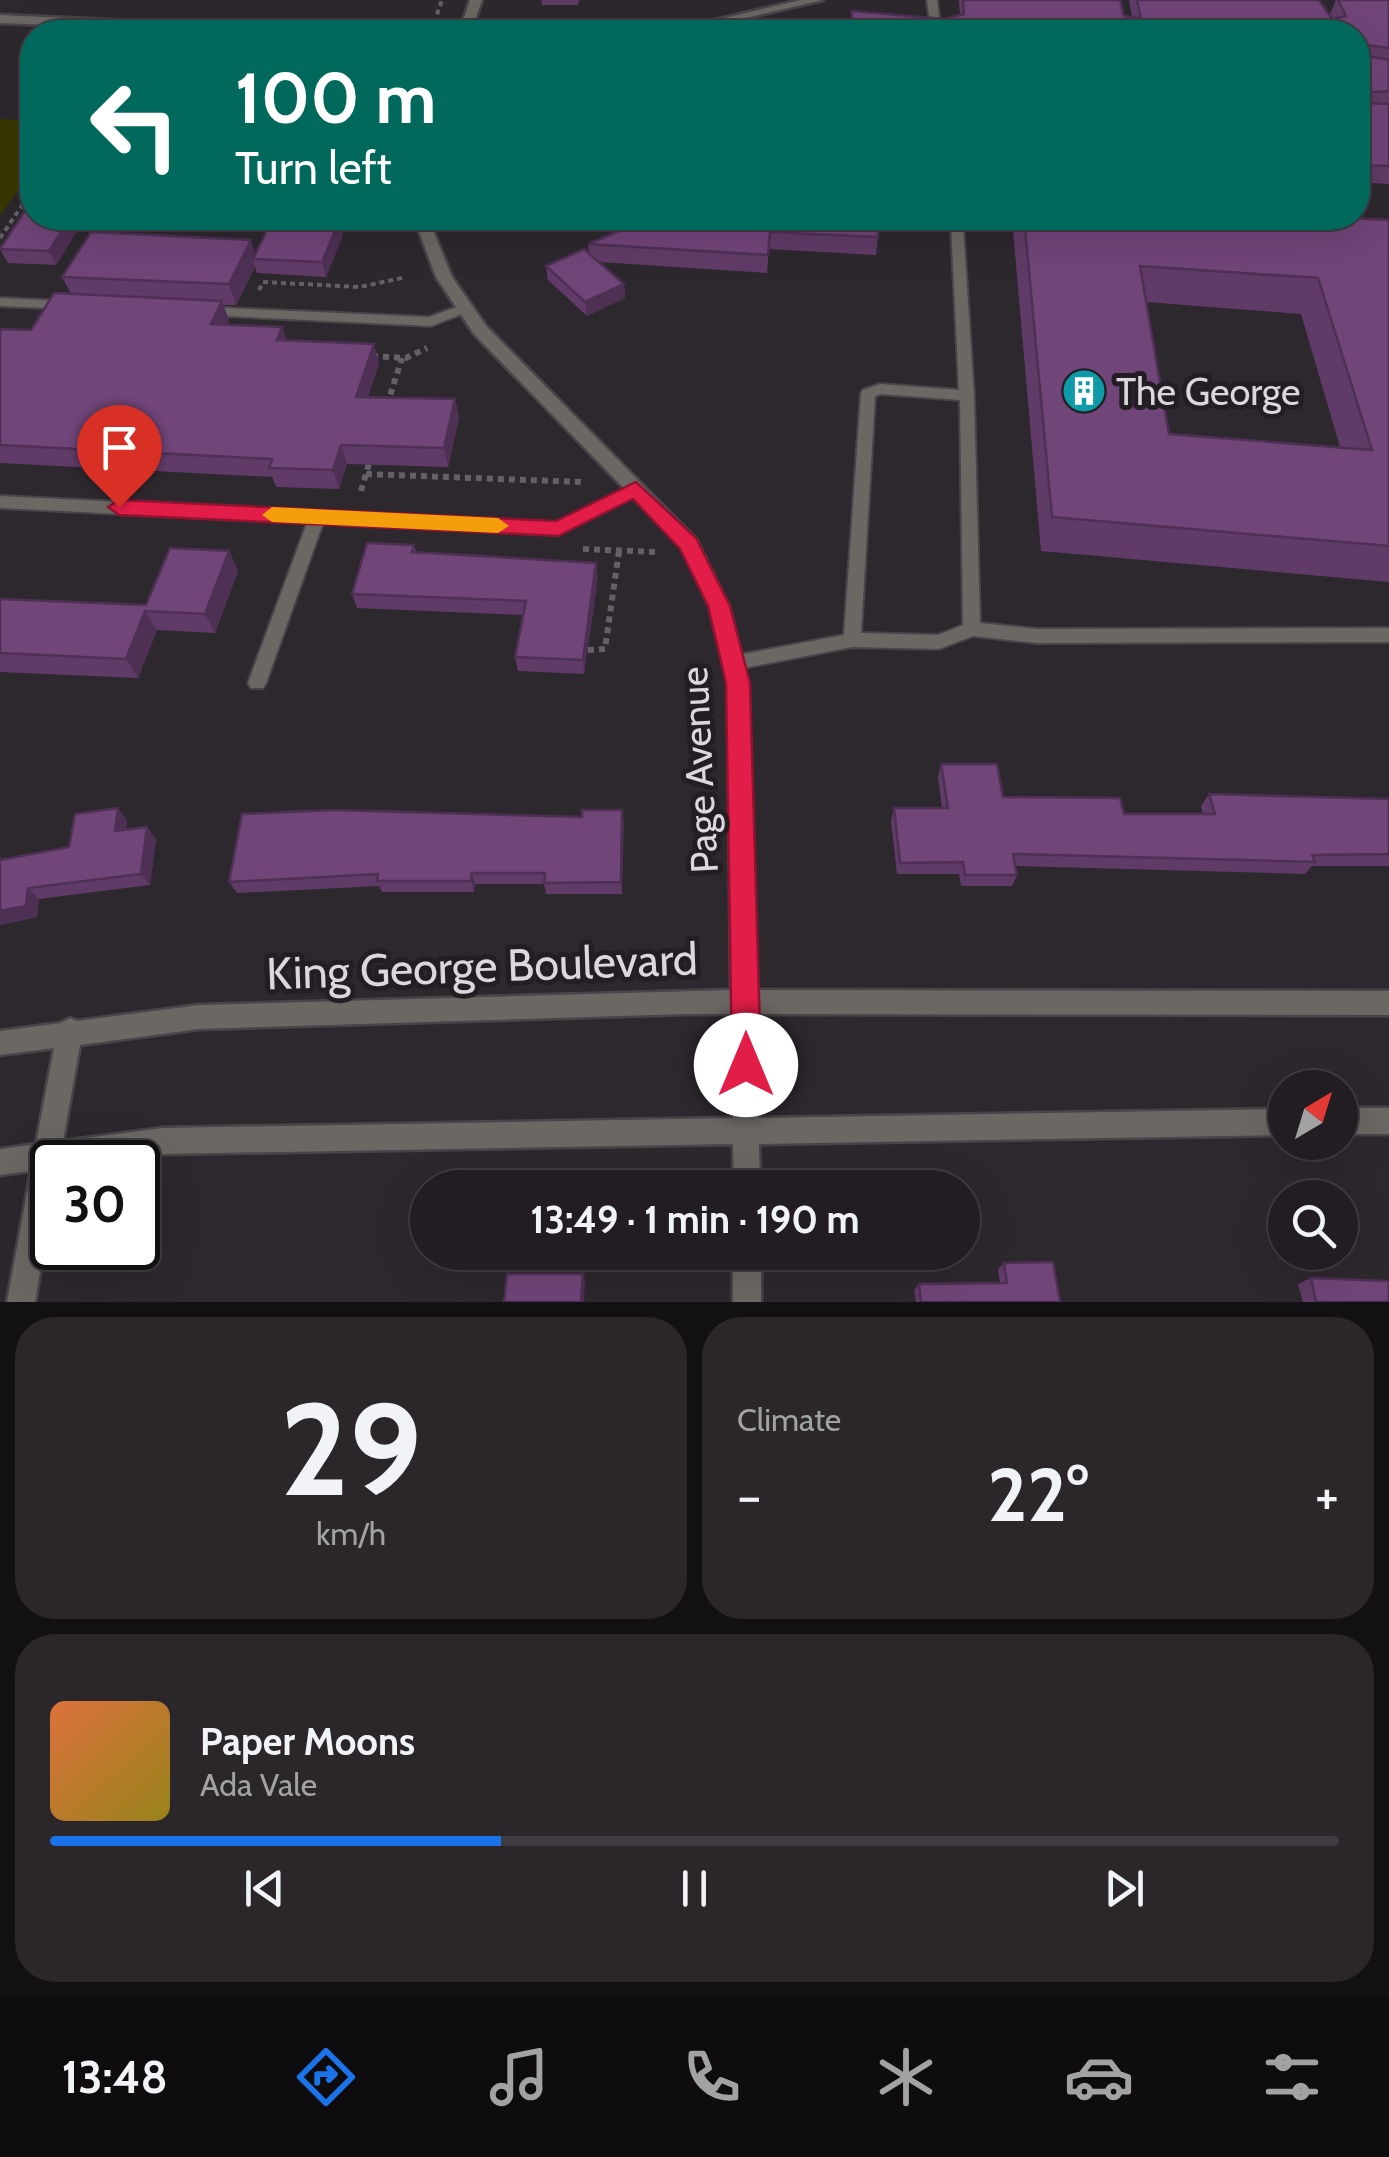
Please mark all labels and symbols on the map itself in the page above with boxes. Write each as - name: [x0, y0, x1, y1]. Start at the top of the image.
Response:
- building icon: The George: [1061, 368, 1107, 414]
- place label: The George: [1116, 368, 1301, 415]
- pin: [77, 405, 162, 508]
- street label: Page Avenue: [670, 665, 728, 875]
- street label: King George Boulevard: [265, 931, 699, 1001]
- position arrow: [694, 1013, 798, 1117]
- north arrow: [1268, 1070, 1358, 1160]
- speed limit sign: 30: [30, 1140, 160, 1270]

